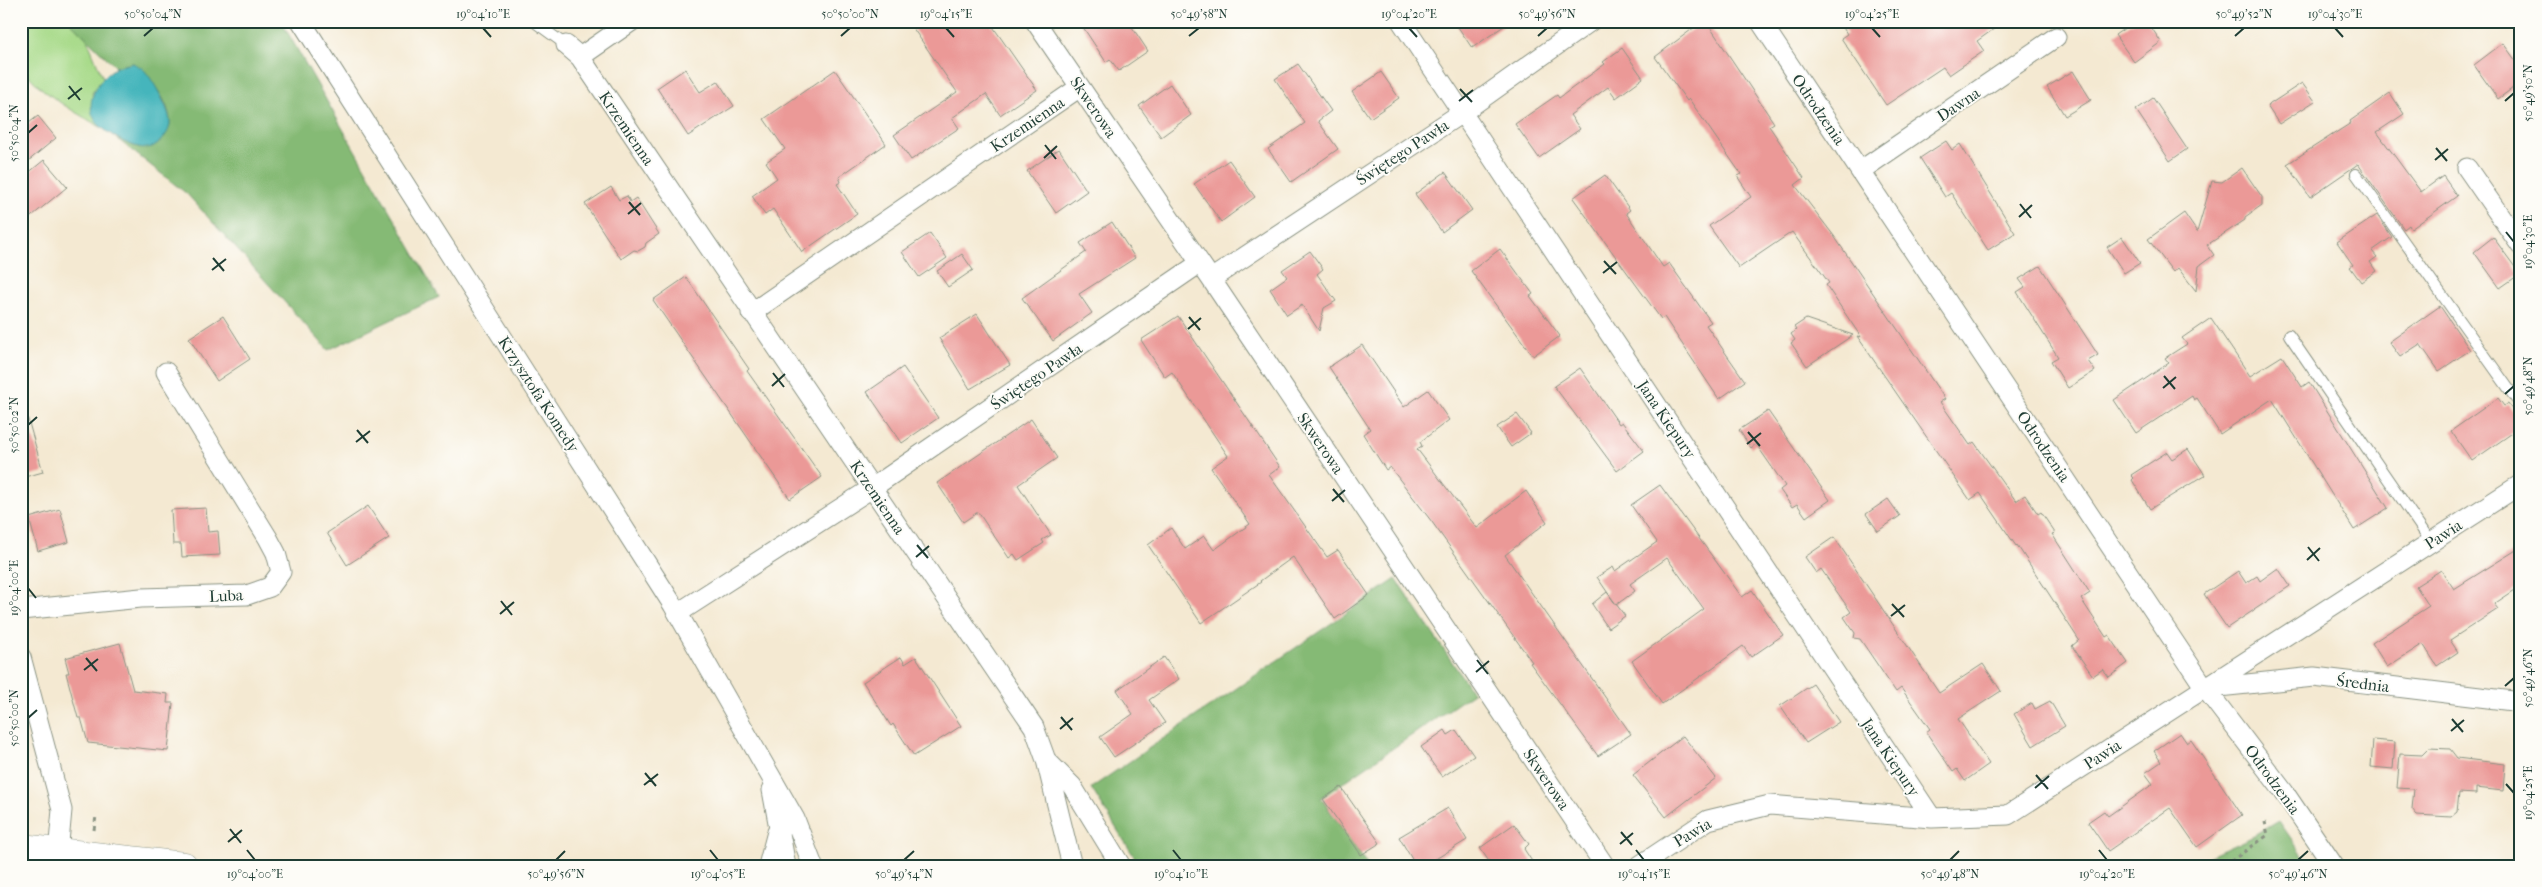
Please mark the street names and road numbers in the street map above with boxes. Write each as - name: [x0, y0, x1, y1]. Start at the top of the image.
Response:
- street label: Odrodzenia: [1788, 70, 1850, 149]
- street label: Skwerowa: [1066, 73, 1121, 142]
- street label: Dawna: [1933, 83, 1984, 126]
- street label: Krzemienna: [595, 88, 659, 169]
- street label: Krzemienna: [987, 92, 1068, 156]
- street label: Świętego Pawła: [1352, 114, 1453, 189]
- street label: Krzysztofa Komedy: [494, 333, 583, 456]
- street label: Świętego Pawła: [986, 338, 1086, 414]
- street label: Jana Kiepury: [1632, 375, 1700, 462]
- street label: Odrodzenia: [2013, 407, 2075, 486]
- street label: Skwerowa: [1293, 409, 1348, 478]
- street label: Krzemienna: [846, 457, 910, 538]
- street label: Pawia: [2421, 515, 2466, 553]
- street label: Luba: [208, 585, 244, 606]
- street label: Średnia: [2335, 670, 2391, 696]
- street label: Jana Kiepury: [1856, 713, 1924, 800]
- street label: Pawia: [2080, 735, 2125, 773]
- street label: Odrodzenia: [2241, 741, 2305, 818]
- street label: Skwerowa: [1519, 745, 1574, 814]
- street label: Pawia: [1670, 814, 1715, 851]

